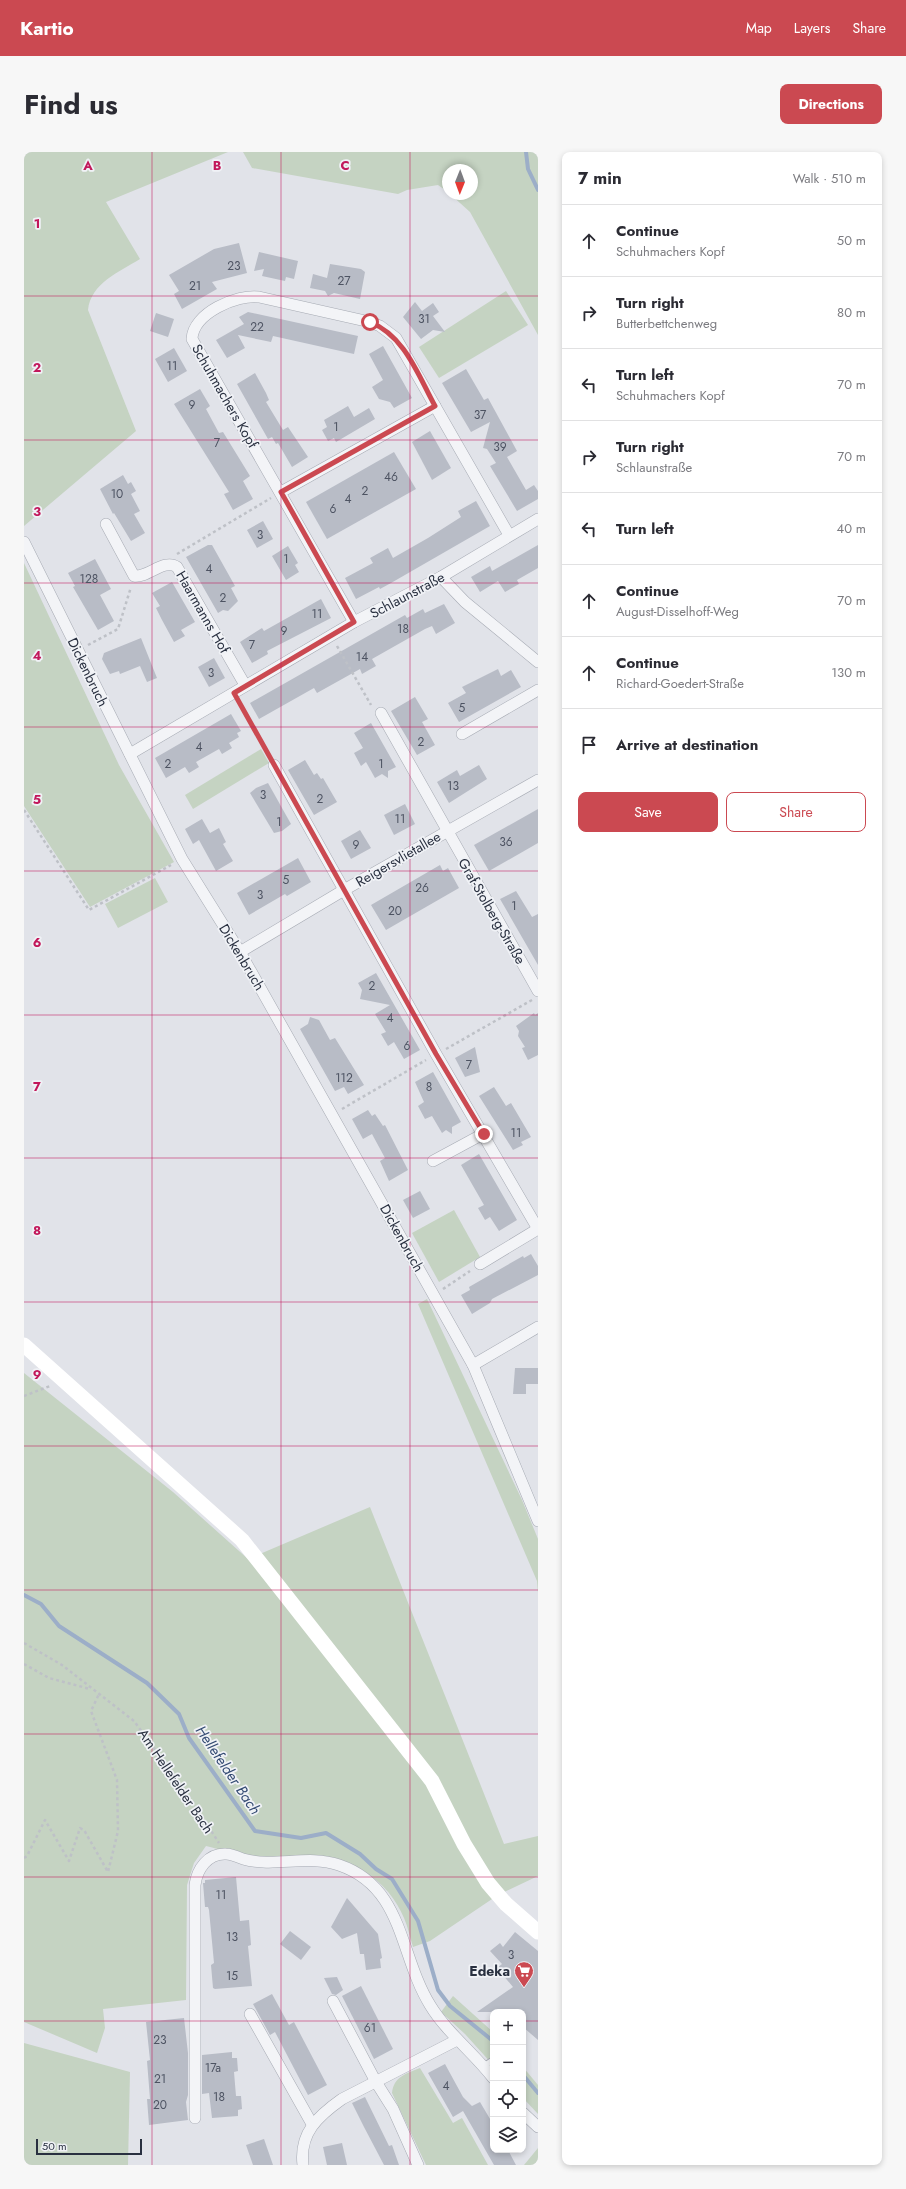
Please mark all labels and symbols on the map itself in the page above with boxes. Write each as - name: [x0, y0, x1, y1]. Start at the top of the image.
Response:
- text: A: [82, 156, 93, 175]
- text: B: [213, 156, 222, 175]
- text: C: [340, 156, 350, 175]
- north arrow: [442, 164, 478, 200]
- text: 1: [34, 214, 40, 233]
- house number: 23: [227, 257, 241, 275]
- house number: 27: [337, 272, 351, 290]
- house number: 21: [189, 277, 201, 295]
- house number: 31: [418, 310, 430, 328]
- route start: [361, 313, 379, 331]
- house number: 22: [250, 318, 264, 336]
- street label: Schuhmachers Kopf: [187, 340, 263, 453]
- house number: 11: [167, 357, 177, 375]
- text: 2: [33, 358, 41, 377]
- house number: 9: [189, 396, 196, 414]
- house number: 37: [474, 406, 487, 424]
- house number: 1: [333, 418, 339, 436]
- house number: 7: [214, 434, 221, 452]
- house number: 39: [493, 438, 507, 456]
- house number: 46: [384, 468, 398, 486]
- house number: 2: [362, 482, 369, 500]
- house number: 10: [111, 485, 123, 503]
- house number: 4: [345, 490, 352, 508]
- house number: 6: [330, 500, 337, 518]
- text: 3: [33, 502, 41, 521]
- house number: 3: [257, 526, 264, 544]
- house number: 1: [283, 550, 289, 568]
- house number: 4: [206, 560, 213, 578]
- street label: Haarmanns Hof: [171, 567, 235, 658]
- street label: Schlaunstraße: [366, 567, 448, 623]
- house number: 128: [80, 570, 98, 588]
- house number: 2: [220, 589, 227, 607]
- house number: 11: [312, 605, 322, 623]
- house number: 18: [397, 620, 409, 638]
- house number: 9: [281, 622, 288, 640]
- street label: Dickenbruch: [63, 634, 113, 710]
- house number: 7: [249, 636, 256, 654]
- text: 4: [32, 646, 42, 665]
- house number: 14: [356, 648, 368, 666]
- house number: 3: [208, 664, 215, 682]
- house number: 5: [459, 699, 466, 717]
- house number: 2: [418, 733, 425, 751]
- house number: 4: [196, 738, 203, 756]
- house number: 2: [165, 755, 172, 773]
- house number: 1: [378, 755, 384, 773]
- house number: 13: [447, 777, 459, 795]
- house number: 3: [260, 786, 267, 804]
- text: 5: [33, 790, 41, 809]
- house number: 2: [317, 790, 324, 808]
- house number: 11: [395, 810, 405, 828]
- house number: 1: [276, 813, 282, 831]
- street label: Reigersvlietallee: [352, 826, 444, 892]
- house number: 36: [499, 833, 513, 851]
- house number: 9: [353, 836, 360, 854]
- street label: Graf-Stolberg-Straße: [453, 854, 531, 968]
- house number: 5: [283, 871, 290, 889]
- house number: 26: [415, 879, 429, 897]
- house number: 3: [257, 886, 264, 904]
- house number: 1: [511, 897, 517, 915]
- house number: 20: [388, 902, 402, 920]
- street label: Dickenbruch: [214, 920, 270, 994]
- text: 6: [33, 933, 42, 952]
- house number: 2: [369, 977, 376, 995]
- house number: 4: [387, 1009, 394, 1027]
- house number: 6: [404, 1037, 411, 1055]
- house number: 7: [466, 1056, 473, 1074]
- house number: 112: [335, 1069, 353, 1087]
- text: 7: [33, 1077, 41, 1096]
- house number: 8: [426, 1078, 432, 1096]
- house number: 11: [511, 1124, 521, 1142]
- route end: [475, 1125, 493, 1143]
- street label: Dickenbruch: [375, 1201, 429, 1275]
- text: 8: [33, 1221, 41, 1240]
- text: 9: [33, 1365, 42, 1384]
- water label: Hellefelder Bach: [190, 1721, 266, 1819]
- street label: Am Hellefelder Bach: [133, 1725, 219, 1837]
- house number: 11: [216, 1886, 226, 1904]
- house number: 13: [226, 1928, 238, 1946]
- house number: 3: [508, 1946, 515, 1964]
- supermarket icon: Edeka: [513, 1960, 535, 1988]
- place label: Edeka: [469, 1961, 510, 1981]
- house number: 15: [226, 1967, 238, 1985]
- house number: 61: [364, 2019, 376, 2037]
- house number: 23: [153, 2031, 167, 2049]
- house number: 17a: [205, 2059, 221, 2077]
- house number: 21: [154, 2070, 166, 2088]
- house number: 4: [443, 2077, 450, 2095]
- house number: 18: [213, 2088, 225, 2106]
- house number: 20: [153, 2096, 167, 2114]
- scale bar: [36, 2137, 142, 2156]

